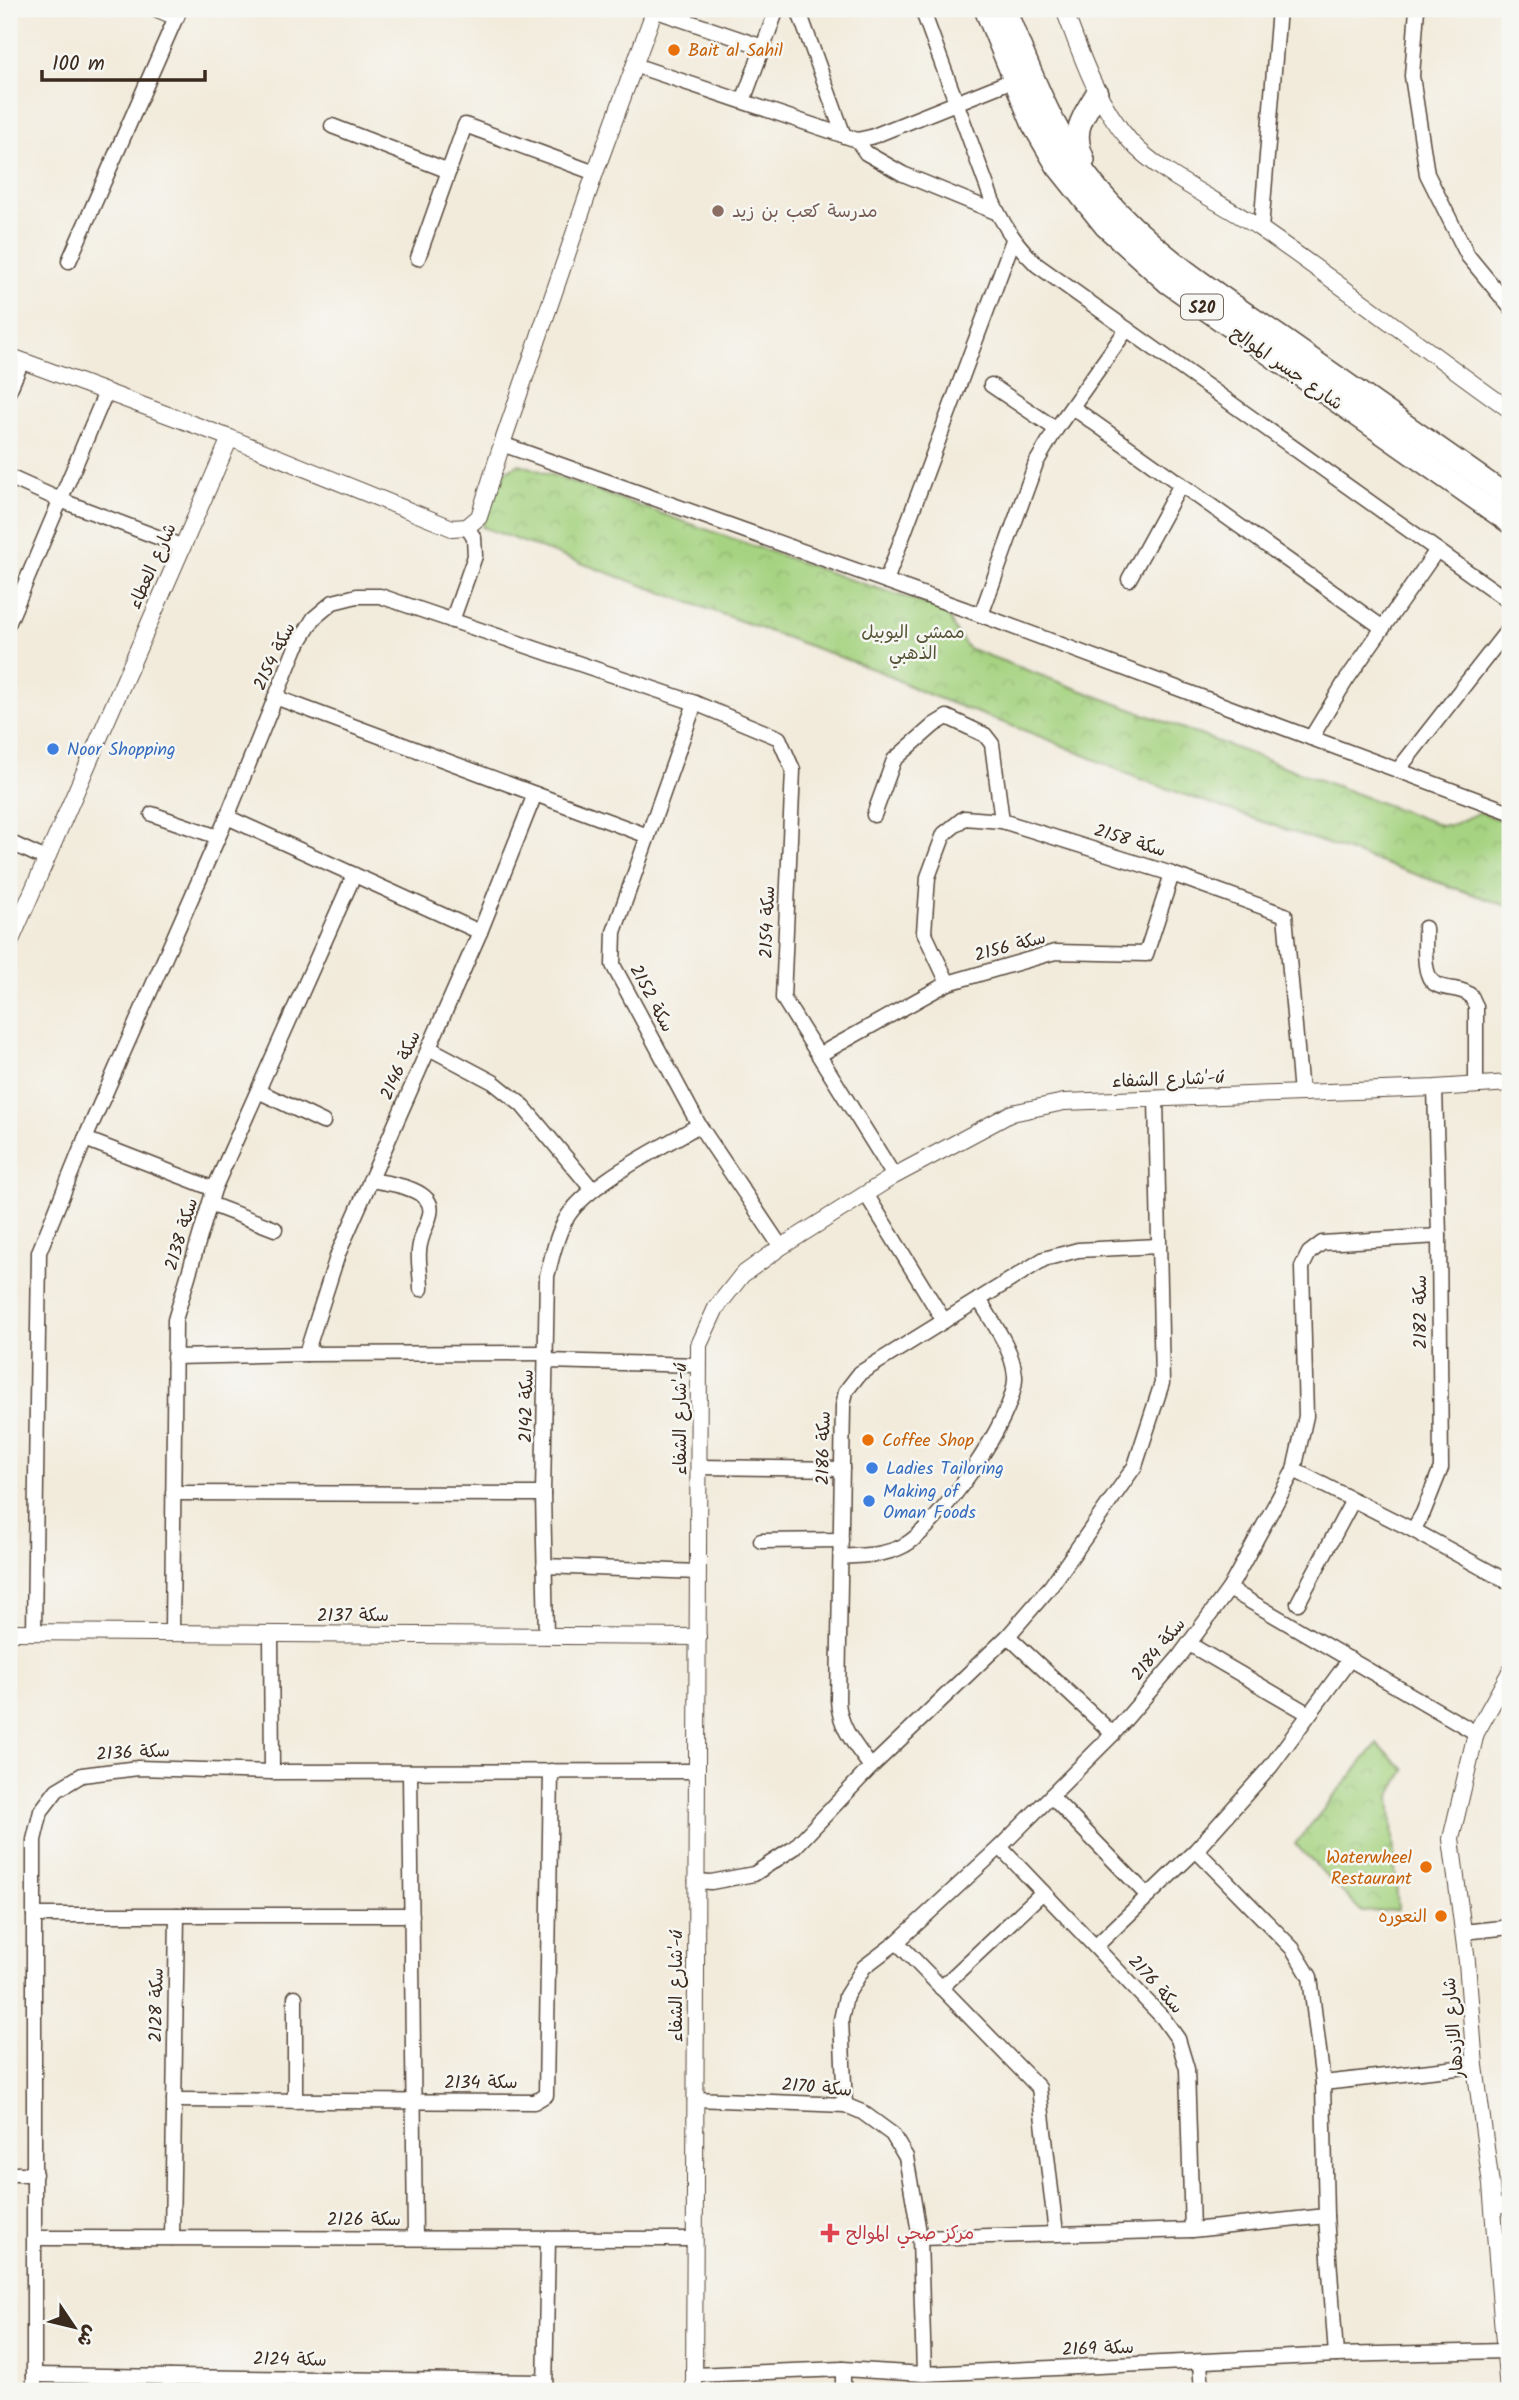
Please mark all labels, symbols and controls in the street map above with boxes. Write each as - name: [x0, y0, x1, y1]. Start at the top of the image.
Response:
- place label: Bait al Sahil: [688, 37, 783, 66]
- scale bar: [42, 38, 205, 82]
- marker: Bait al Sahil: [666, 42, 682, 58]
- text: 100 m: [52, 48, 105, 81]
- place label: مدرسة كعب بن زيد: [732, 198, 878, 227]
- marker: مدرسة كعب بن زيد: [710, 203, 726, 219]
- road number: S20: [1181, 294, 1223, 320]
- street label: شارع جسر الموالح: [1224, 320, 1348, 419]
- street label: شارع العطاء: [121, 519, 185, 614]
- street label: سكة 2154: [246, 618, 304, 696]
- park label: ممشى اليوبيل الذهبي: [861, 619, 965, 669]
- place label: Noor Shopping: [67, 736, 176, 765]
- marker: Noor Shopping: [45, 741, 61, 757]
- street label: سكة 2158: [1090, 817, 1169, 866]
- street label: سكة 2154: [753, 885, 784, 959]
- street label: سكة 2156: [971, 924, 1049, 971]
- street label: سكة 2152: [621, 959, 681, 1038]
- street label: سكة 2146: [373, 1026, 430, 1105]
- street label: شارع الشفاء'-ú: [1111, 1064, 1225, 1097]
- street label: سكة 2138: [158, 1195, 207, 1274]
- street label: سكة 2182: [1407, 1275, 1436, 1349]
- street label: شارع الشفاء'-ú: [667, 1362, 696, 1475]
- street label: سكة 2142: [512, 1369, 543, 1443]
- street label: سكة 2186: [809, 1411, 840, 1485]
- place label: Coffee Shop: [882, 1427, 974, 1456]
- marker: Coffee Shop: [860, 1432, 876, 1448]
- place label: Ladies Tailoring: [886, 1455, 1004, 1484]
- marker: Ladies Tailoring: [864, 1460, 880, 1476]
- place label: Making of Oman Foods: [883, 1478, 976, 1528]
- marker: Making of Oman Foods: [861, 1493, 877, 1509]
- street label: سكة 2137: [317, 1602, 389, 1631]
- street label: سكة 2184: [1125, 1612, 1194, 1688]
- street label: سكة 2136: [96, 1737, 171, 1770]
- place label: Waterwheel Restaurant: [1326, 1844, 1413, 1894]
- marker: Waterwheel Restaurant: [1418, 1859, 1434, 1875]
- place label: النعوره: [1378, 1903, 1427, 1932]
- marker: النعوره: [1433, 1908, 1449, 1924]
- street label: شارع الشفاء'-ú: [663, 1929, 692, 2042]
- street label: سكة 2176: [1120, 1949, 1190, 2021]
- street label: سكة 2128: [142, 1967, 173, 2043]
- street label: شارع الازدهار: [1436, 1976, 1473, 2081]
- street label: سكة 2134: [444, 2069, 518, 2098]
- street label: سكة 2170: [780, 2071, 853, 2106]
- street label: سكة 2126: [327, 2206, 401, 2235]
- place label: مركز صحي الموالح: [846, 2220, 974, 2249]
- marker: مركز صحي الموالح: [820, 2223, 840, 2243]
- north arrow: [38, 2292, 108, 2362]
- text: ش: [68, 2318, 105, 2353]
- street label: سكة 2169: [1061, 2334, 1135, 2365]
- street label: سكة 2124: [253, 2345, 327, 2376]

